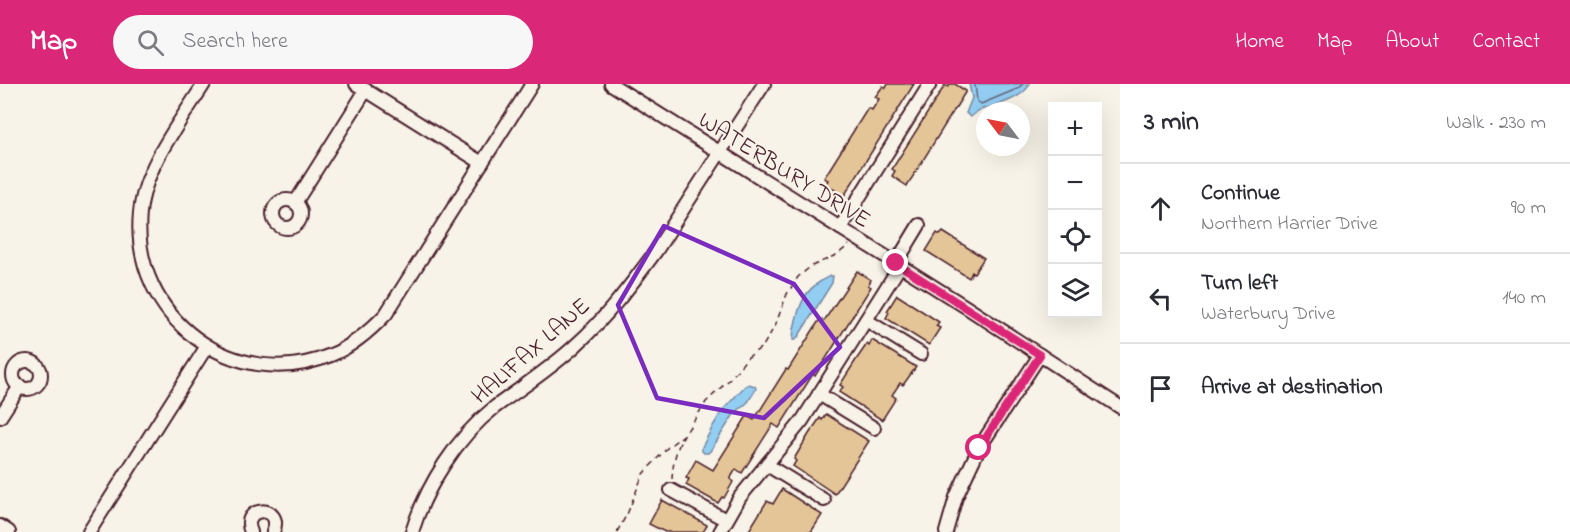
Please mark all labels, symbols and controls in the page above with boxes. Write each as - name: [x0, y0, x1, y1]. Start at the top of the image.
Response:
- search box: [113, 15, 533, 69]
- text: Map: [30, 22, 77, 63]
- icon: search: [134, 26, 167, 59]
- text: Search here: [182, 26, 288, 58]
- text: Home: [1235, 27, 1284, 57]
- text: Map: [1317, 27, 1352, 57]
- text: About: [1385, 27, 1439, 57]
- text: Contact: [1472, 27, 1540, 57]
- north arrow: [976, 102, 1030, 156]
- map controls: [1048, 102, 1102, 318]
- button: +: [1048, 102, 1102, 156]
- street label: WATERBURY DRIVE: [691, 104, 877, 238]
- text: 3 min: [1144, 104, 1199, 142]
- text: Walk · 230 m: [1446, 109, 1546, 138]
- button: −: [1048, 156, 1102, 210]
- text: Continue: [1201, 178, 1280, 210]
- icon: ahead: [1144, 192, 1177, 225]
- text: 90 m: [1511, 194, 1546, 223]
- button: locate: [1048, 210, 1102, 264]
- text: Northern Harrier Drive: [1201, 210, 1378, 239]
- route end: [882, 249, 908, 275]
- button: layers: [1048, 264, 1102, 318]
- text: Turn left: [1201, 268, 1278, 300]
- icon: left: [1144, 282, 1177, 315]
- text: 140 m: [1502, 284, 1546, 313]
- street label: HALIFAX LANE: [464, 290, 599, 414]
- text: Waterbury Drive: [1201, 300, 1335, 329]
- icon: arrive: [1144, 372, 1177, 405]
- text: Arrive at destination: [1201, 372, 1383, 404]
- route start: [965, 434, 991, 460]

